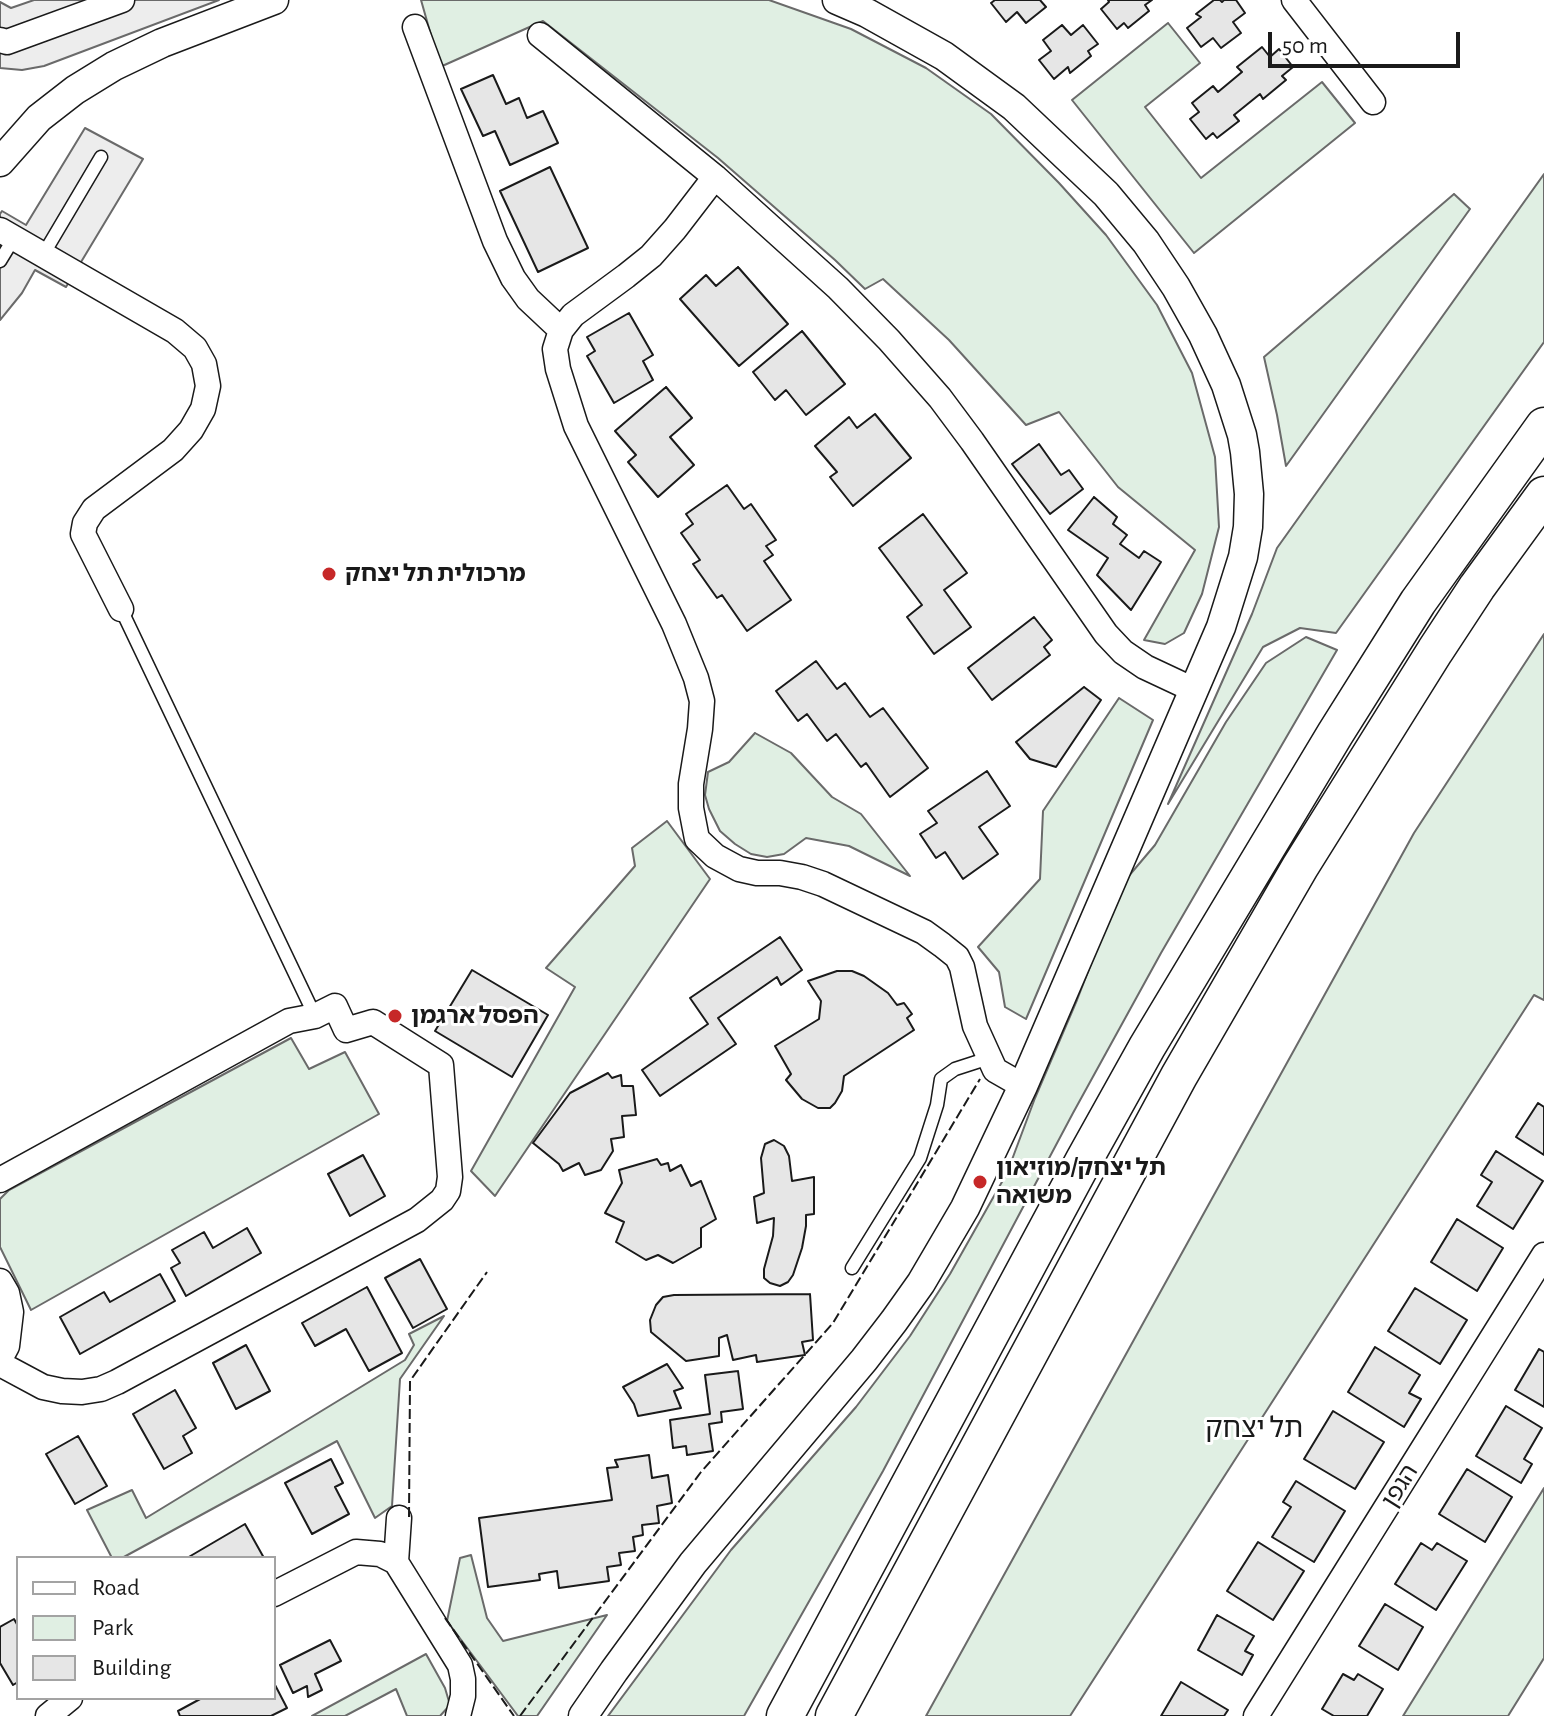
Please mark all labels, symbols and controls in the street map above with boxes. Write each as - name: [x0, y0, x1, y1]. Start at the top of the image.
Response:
- scale bar: [1272, 16, 1464, 66]
- text: 50 m: [1282, 34, 1328, 58]
- place label: מרכולית תל יצחק: [345, 560, 526, 588]
- marker: מרכולית תל יצחק: [320, 565, 338, 583]
- place label: הפסל ארגמן: [411, 1002, 539, 1030]
- marker: הפסל ארגמן: [386, 1007, 404, 1025]
- place label: תל יצחק/מוזיאון משואה: [996, 1154, 1166, 1210]
- marker: תל יצחק/מוזיאון משואה: [971, 1173, 989, 1191]
- district label: תל יצחק: [1205, 1412, 1303, 1446]
- street label: הגפן: [1376, 1459, 1424, 1513]
- legend: [16, 1556, 276, 1700]
- text: Road: [92, 1576, 140, 1600]
- text: Park: [92, 1616, 133, 1640]
- text: Building: [92, 1656, 171, 1680]

